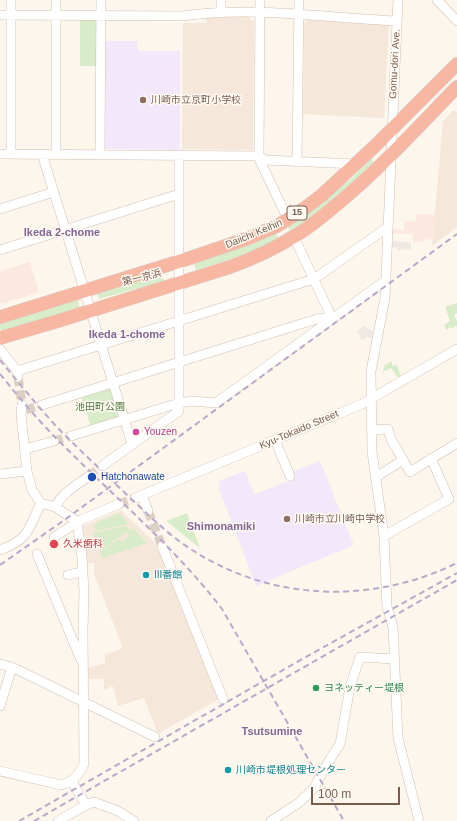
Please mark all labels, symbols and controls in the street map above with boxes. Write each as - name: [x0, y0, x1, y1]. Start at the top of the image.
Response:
- street label: Gomu-dori Ave.: [387, 29, 403, 99]
- place label: 川崎市立京町小学校: [151, 94, 241, 106]
- marker: 川崎市立京町小学校: [138, 95, 148, 105]
- road number: 15: [287, 206, 307, 220]
- street label: Daiichi Keihin: [224, 217, 284, 251]
- district label: Ikeda 2-chome: [24, 226, 100, 240]
- street label: 第一京浜: [121, 267, 163, 289]
- district label: Ikeda 1-chome: [89, 328, 165, 342]
- park label: 池田町公園: [75, 401, 125, 413]
- street label: Kyu-Tokaido Street: [258, 408, 340, 452]
- place label: Youzen: [144, 426, 177, 438]
- marker: Youzen: [131, 427, 141, 437]
- marker: Hatchonawate: [86, 471, 98, 483]
- place label: Hatchonawate: [101, 471, 165, 483]
- place label: 川崎市立川崎中学校: [295, 513, 385, 525]
- marker: 川崎市立川崎中学校: [282, 514, 292, 524]
- district label: Shimonamiki: [187, 520, 255, 534]
- marker: 久米歯科: [48, 538, 60, 550]
- place label: 久米歯科: [63, 538, 103, 550]
- place label: III番館: [154, 569, 182, 581]
- marker: III番館: [141, 570, 151, 580]
- place label: ヨネッティー堤根: [324, 682, 404, 694]
- marker: ヨネッティー堤根: [311, 683, 321, 693]
- district label: Tsutsumine: [242, 725, 302, 739]
- place label: 川崎市堤根処理センター: [236, 764, 346, 776]
- marker: 川崎市堤根処理センター: [223, 765, 233, 775]
- scale bar: [313, 779, 402, 805]
- text: 100 m: [318, 787, 351, 801]

